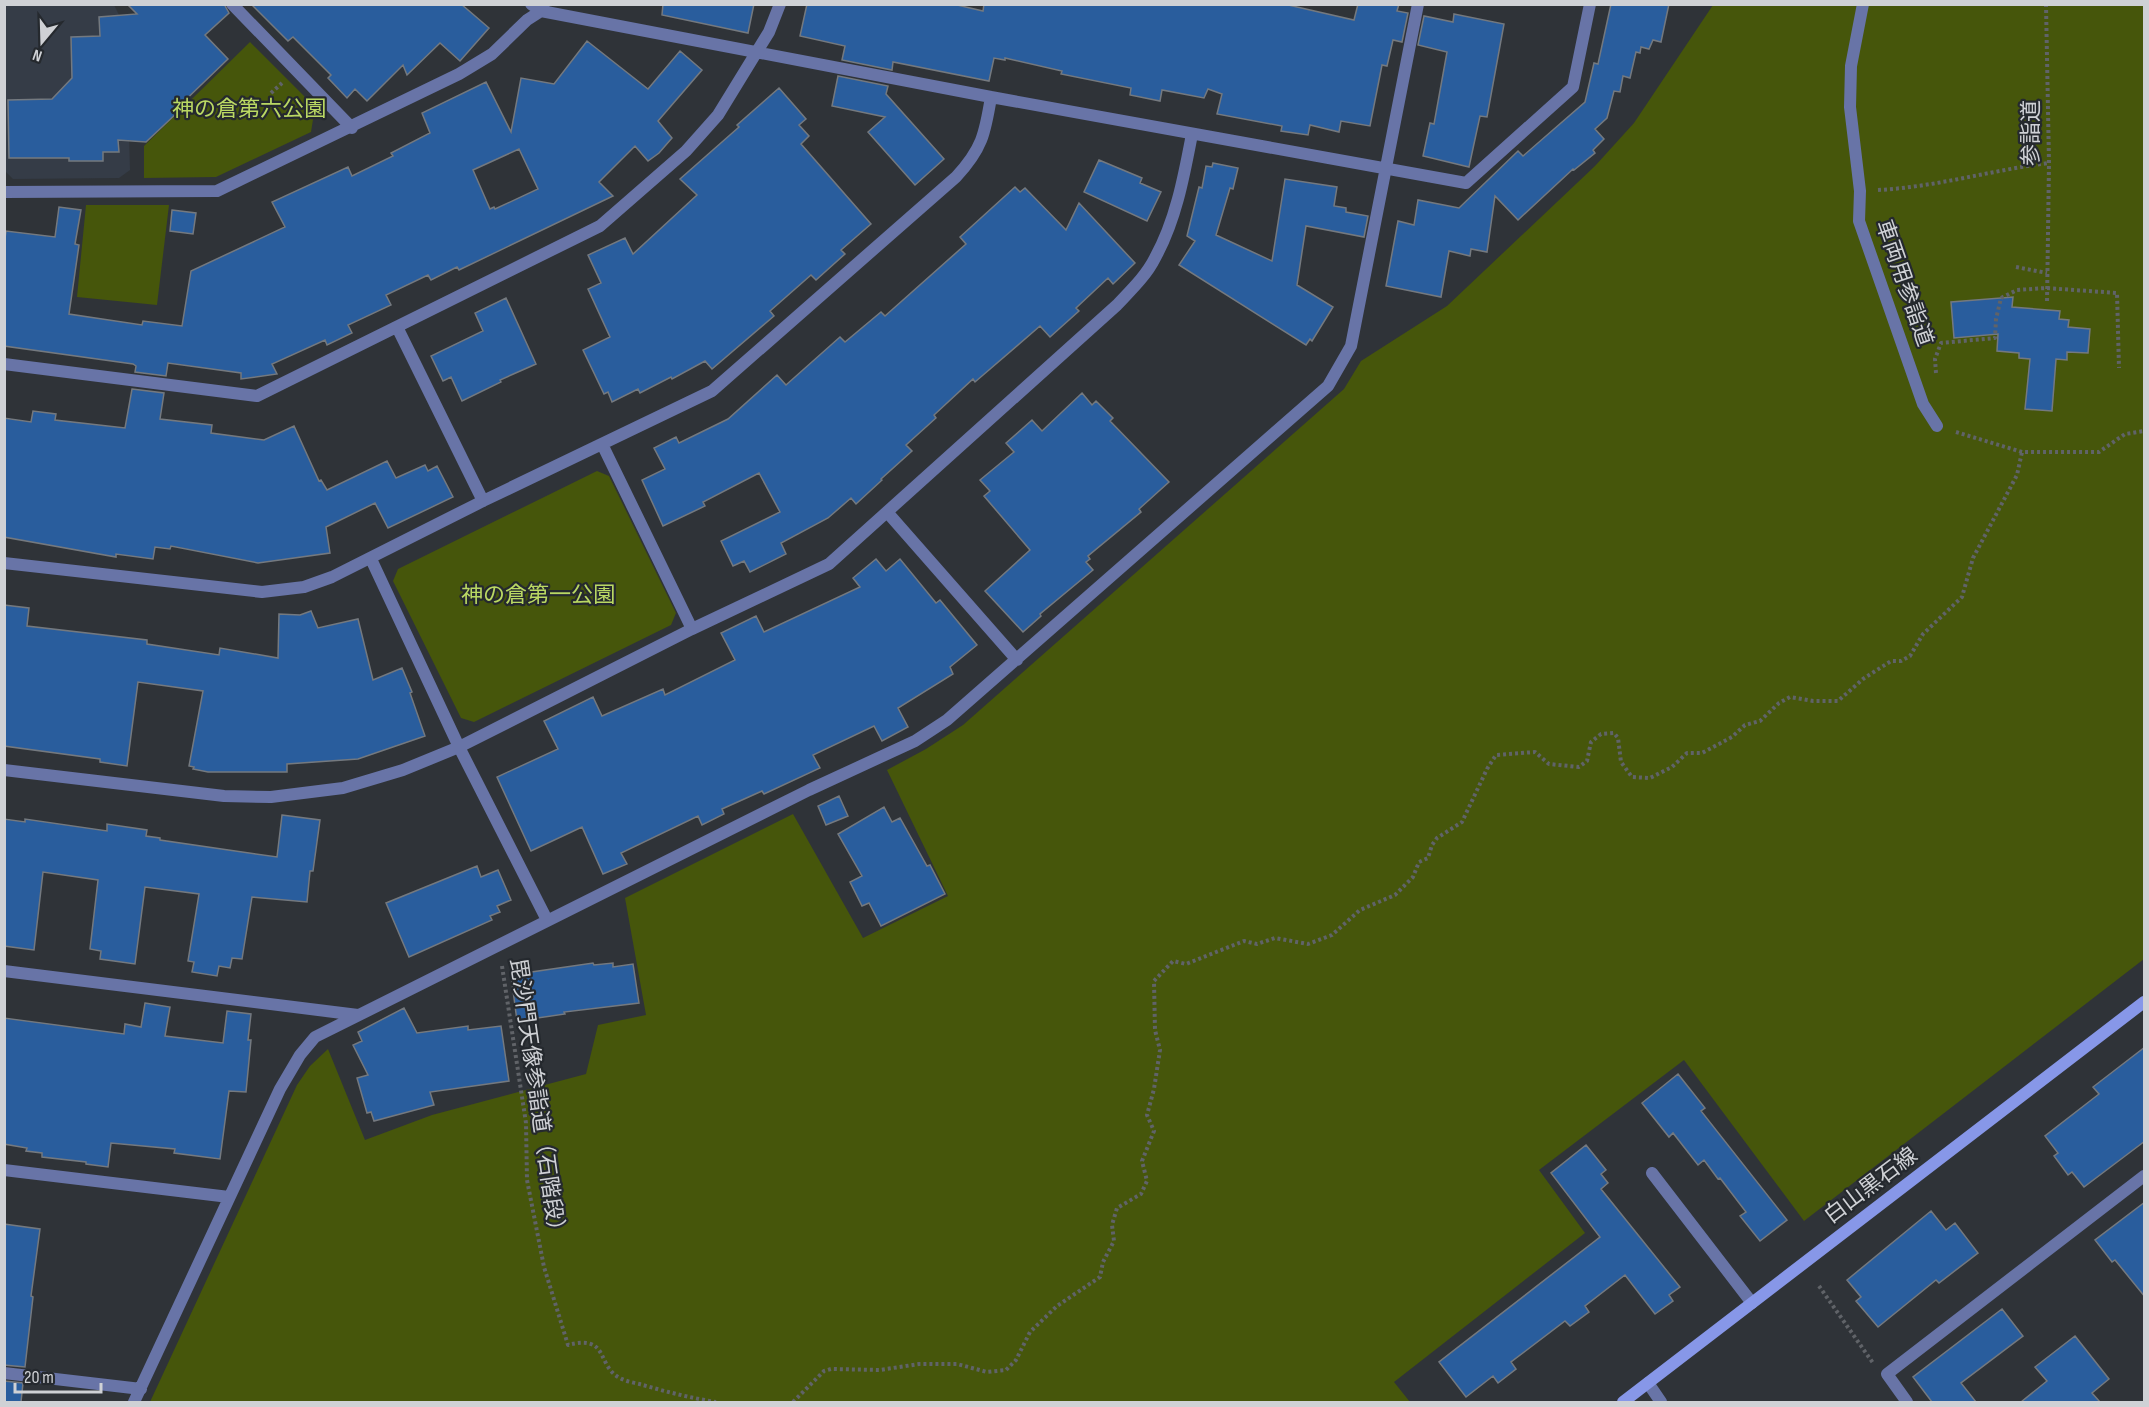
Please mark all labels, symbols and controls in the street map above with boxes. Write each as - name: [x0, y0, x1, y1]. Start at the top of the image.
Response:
- north arrow: [12, 12, 72, 72]
- text: N: [30, 44, 45, 65]
- park label: 神の倉第六公園: [172, 96, 326, 123]
- street label: 参詣道: [2018, 100, 2045, 166]
- street label: 車両用参詣道: [1870, 216, 1938, 350]
- park label: 神の倉第一公園: [461, 582, 615, 609]
- street label: 毘沙門天像参詣道（石階段）: [504, 957, 570, 1243]
- street label: 白山黒石線: [1819, 1142, 1923, 1230]
- scale bar: [15, 1356, 100, 1394]
- text: 20 m: [24, 1367, 54, 1388]

